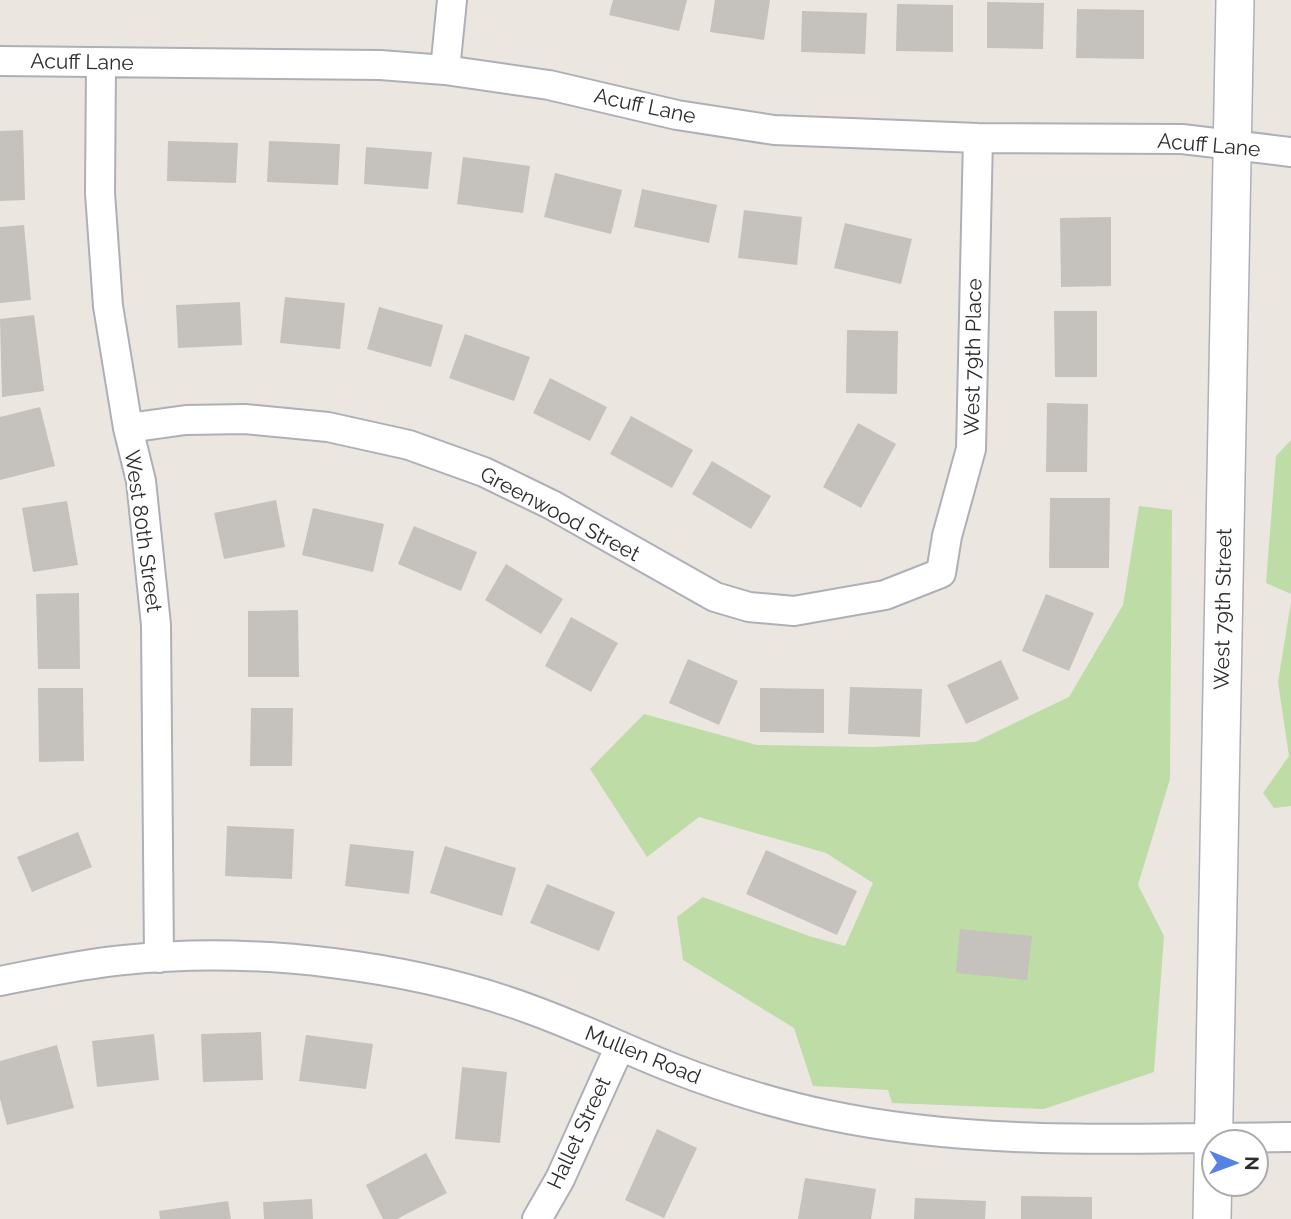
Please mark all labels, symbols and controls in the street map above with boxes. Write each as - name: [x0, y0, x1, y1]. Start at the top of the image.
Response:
- street label: Acuff Lane: [30, 48, 134, 75]
- street label: Acuff Lane: [592, 83, 698, 128]
- street label: Acuff Lane: [1157, 128, 1262, 161]
- street label: West 79th Place: [959, 278, 986, 436]
- street label: West 80th Street: [120, 448, 167, 614]
- street label: Greenwood Street: [476, 461, 644, 566]
- street label: West 79th Street: [1209, 528, 1236, 690]
- street label: Mullen Road: [582, 1020, 705, 1089]
- street label: Hallet Street: [542, 1073, 615, 1193]
- north arrow: [1200, 1128, 1270, 1198]
- text: N: [1241, 1156, 1263, 1171]

